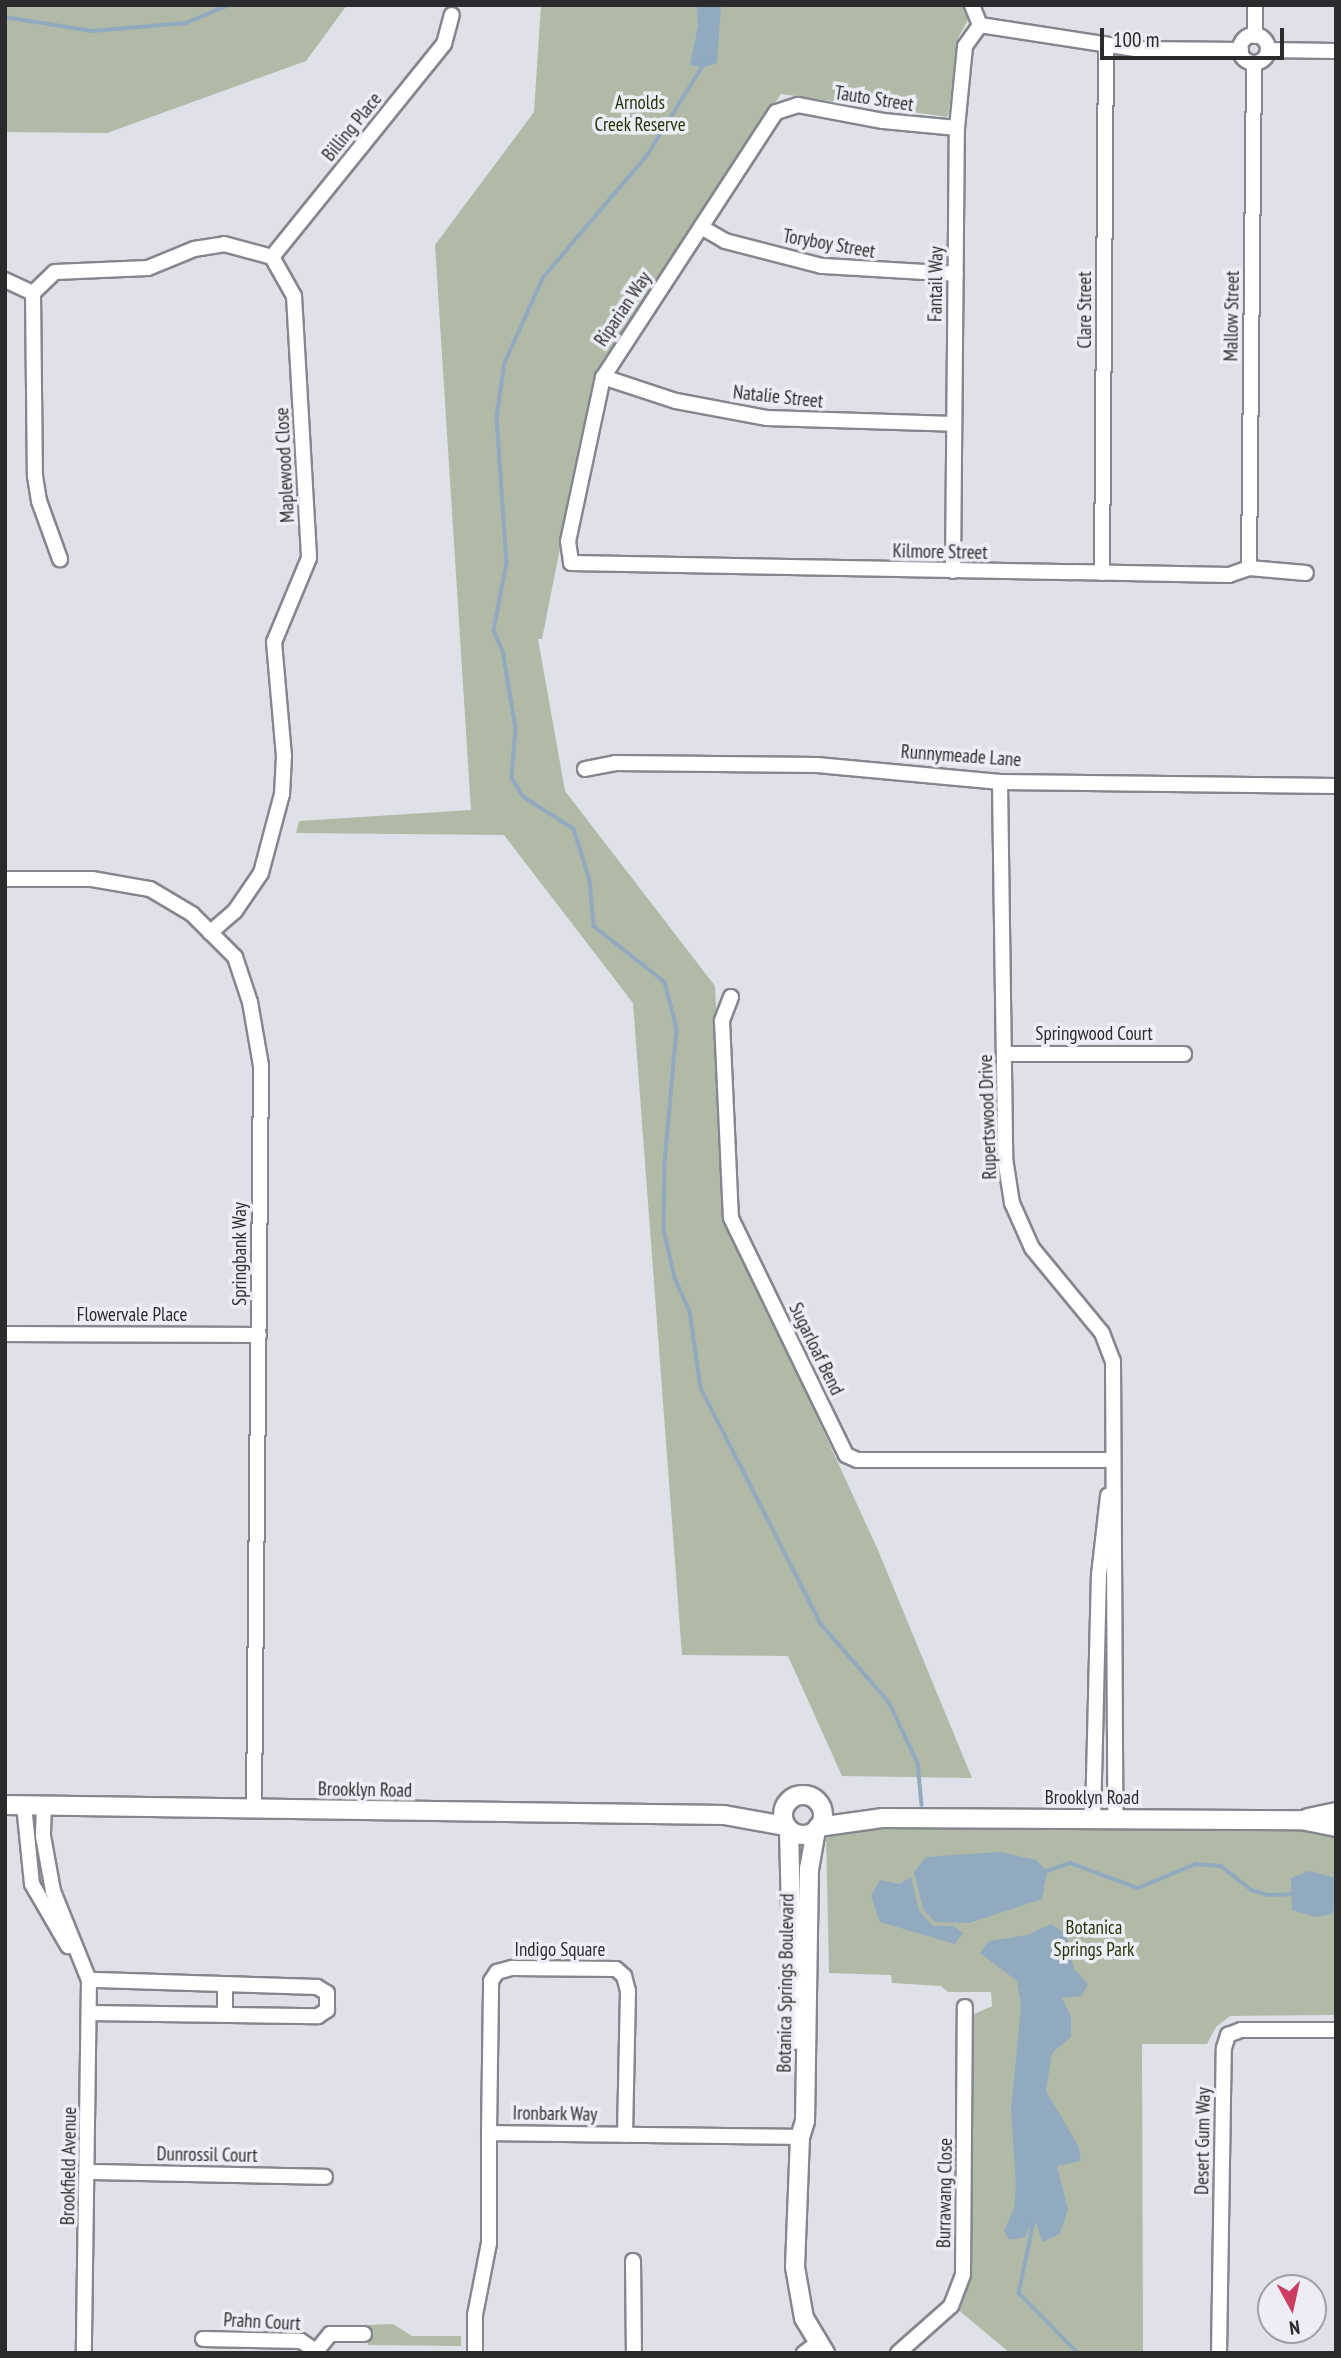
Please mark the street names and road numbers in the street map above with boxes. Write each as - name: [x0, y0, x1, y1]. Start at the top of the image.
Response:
- street label: Tauto Street: [833, 82, 915, 116]
- street label: Billing Place: [317, 88, 387, 166]
- street label: Toryboy Street: [781, 225, 877, 263]
- street label: Fantail Way: [924, 246, 948, 322]
- street label: Riparian Way: [590, 267, 656, 351]
- street label: Mallow Street: [1220, 270, 1244, 362]
- street label: Clare Street: [1074, 271, 1096, 349]
- street label: Natalie Street: [732, 381, 824, 413]
- street label: Maplewood Close: [271, 407, 299, 523]
- street label: Kilmore Street: [892, 540, 988, 564]
- street label: Runnymeade Lane: [900, 740, 1022, 772]
- street label: Springwood Court: [1035, 1023, 1153, 1045]
- street label: Rupertswood Drive: [974, 1054, 1002, 1180]
- street label: Springbank Way: [229, 1202, 251, 1306]
- street label: Sugarloaf Bend: [784, 1299, 848, 1399]
- street label: Flowervale Place: [77, 1304, 187, 1326]
- street label: Brooklyn Road: [318, 1778, 412, 1802]
- street label: Brooklyn Road: [1045, 1787, 1139, 1809]
- street label: Botanica Springs Boulevard: [773, 1893, 799, 2073]
- street label: Indigo Square: [515, 1939, 605, 1961]
- street label: Desert Gum Way: [1191, 2087, 1215, 2195]
- street label: Ironbark Way: [512, 2102, 598, 2126]
- street label: Brookfield Avenue: [57, 2106, 81, 2226]
- street label: Burrawang Close: [933, 2138, 957, 2248]
- street label: Dunrossil Court: [156, 2143, 258, 2167]
- street label: Prahn Court: [223, 2309, 301, 2335]

